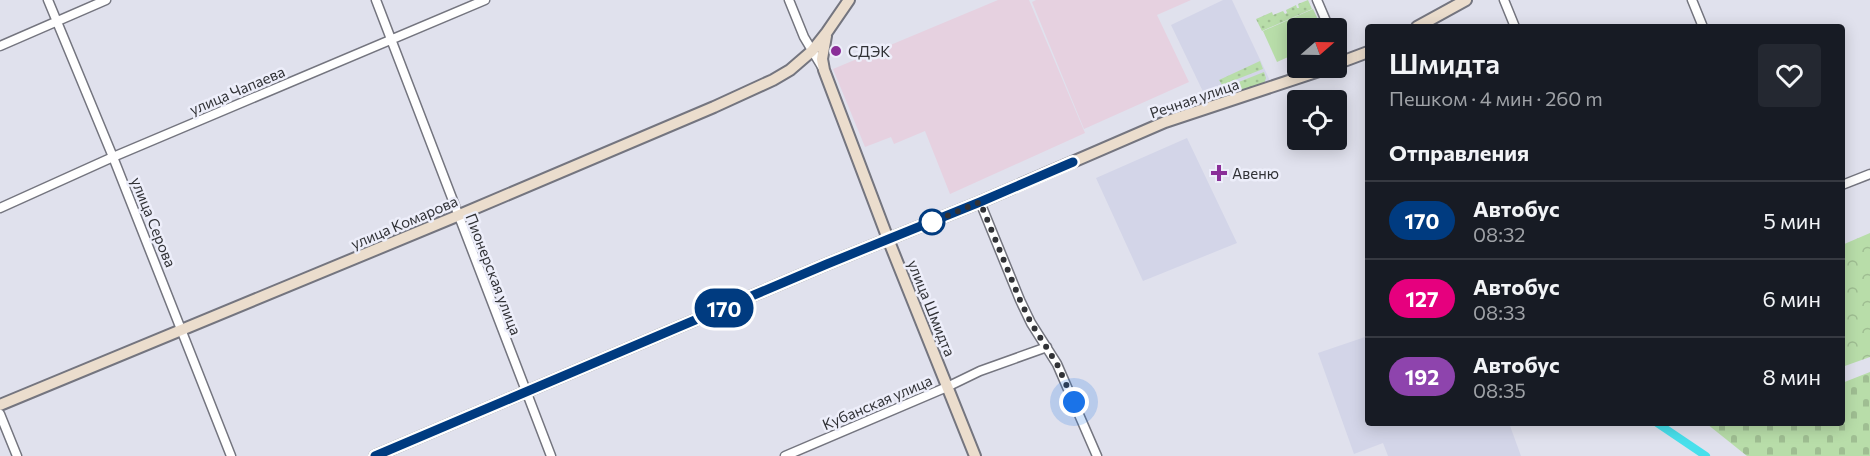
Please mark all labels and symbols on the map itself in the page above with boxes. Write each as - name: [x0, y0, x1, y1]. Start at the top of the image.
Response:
- north arrow: [1287, 18, 1347, 78]
- place label: СДЭК: [848, 42, 890, 60]
- marker: СДЭК: [829, 44, 843, 58]
- street label: улица Чапаева: [187, 62, 287, 118]
- street label: Речная улица: [1147, 74, 1241, 122]
- marker: Авеню: [1210, 164, 1228, 182]
- place label: Авеню: [1232, 164, 1279, 182]
- street label: улица Серова: [128, 174, 180, 270]
- street label: улица Комарова: [348, 191, 460, 253]
- unlabelled marker: [919, 209, 945, 235]
- street label: Пионерская улица: [462, 211, 526, 337]
- street label: улица Шмидта: [904, 257, 960, 359]
- line badge: 170: [690, 288, 758, 328]
- street label: Кубанская улица: [819, 371, 935, 433]
- your location: [1059, 387, 1089, 417]

